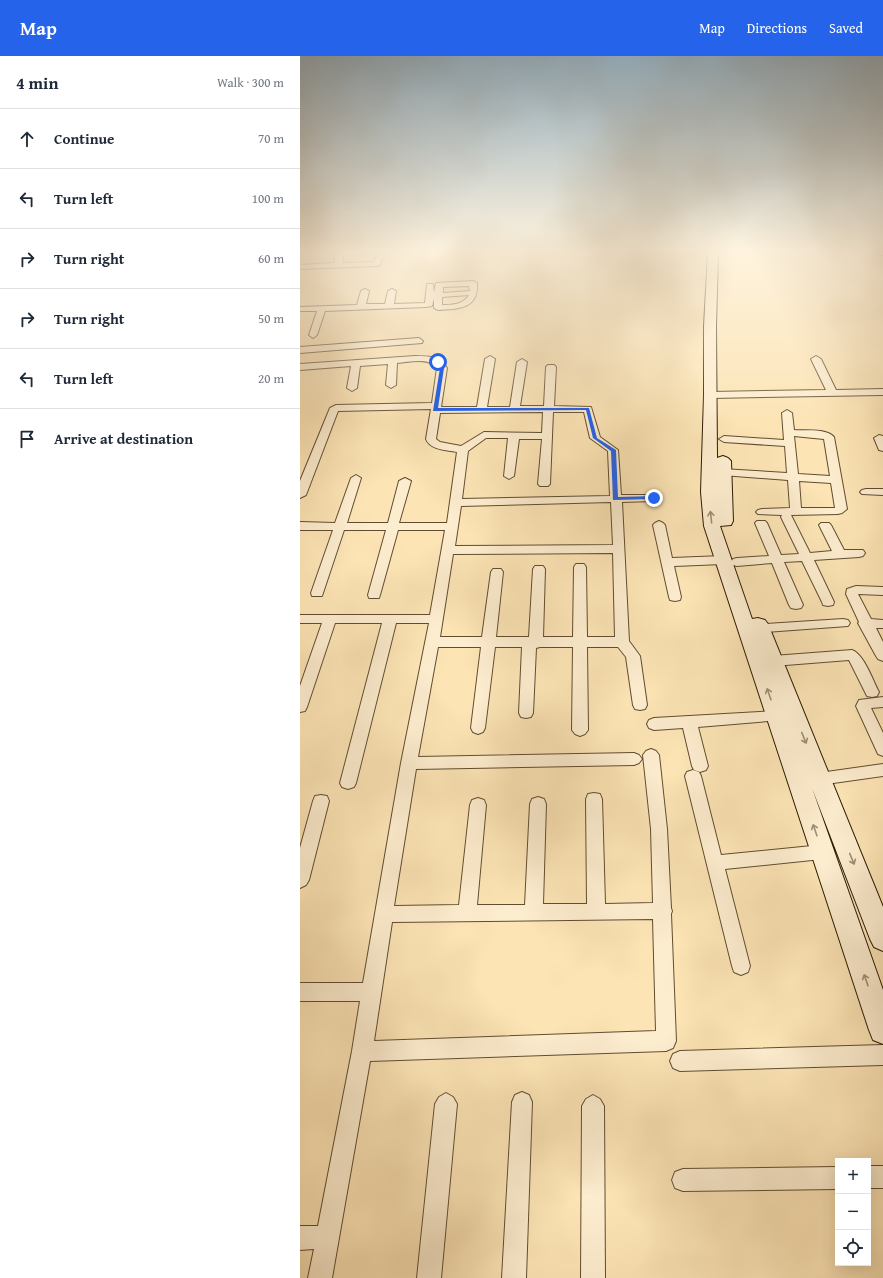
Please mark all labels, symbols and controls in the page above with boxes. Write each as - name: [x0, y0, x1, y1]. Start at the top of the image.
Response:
- text: Map: [20, 14, 57, 42]
- text: Map: [699, 18, 725, 38]
- text: Directions: [747, 18, 807, 38]
- text: Saved: [829, 18, 863, 38]
- text: 4 min: [16, 70, 58, 95]
- text: Walk · 300 m: [217, 73, 284, 92]
- icon: ahead: [16, 128, 38, 150]
- text: Continue: [54, 128, 115, 149]
- text: 70 m: [258, 129, 284, 148]
- icon: left: [16, 188, 38, 210]
- text: Turn left: [54, 188, 113, 209]
- text: 100 m: [252, 189, 284, 208]
- icon: right: [16, 248, 38, 270]
- text: Turn right: [54, 248, 125, 269]
- text: 60 m: [258, 249, 284, 268]
- icon: right: [16, 308, 38, 330]
- text: Turn right: [54, 308, 125, 329]
- text: 50 m: [258, 309, 284, 328]
- route start: [429, 353, 447, 371]
- icon: left: [16, 368, 38, 390]
- text: Turn left: [54, 368, 113, 389]
- text: 20 m: [258, 369, 284, 388]
- icon: arrive: [16, 428, 38, 450]
- text: Arrive at destination: [54, 428, 193, 449]
- route end: [645, 489, 663, 507]
- one-way arrow: [707, 511, 715, 524]
- one-way arrow: [765, 687, 772, 700]
- one-way arrow: [800, 732, 808, 744]
- one-way arrow: [811, 824, 818, 837]
- one-way arrow: [848, 853, 856, 865]
- one-way arrow: [862, 973, 869, 986]
- map controls: [835, 1158, 871, 1266]
- button: +: [835, 1158, 871, 1194]
- button: −: [835, 1194, 871, 1230]
- button: locate: [835, 1230, 871, 1266]

